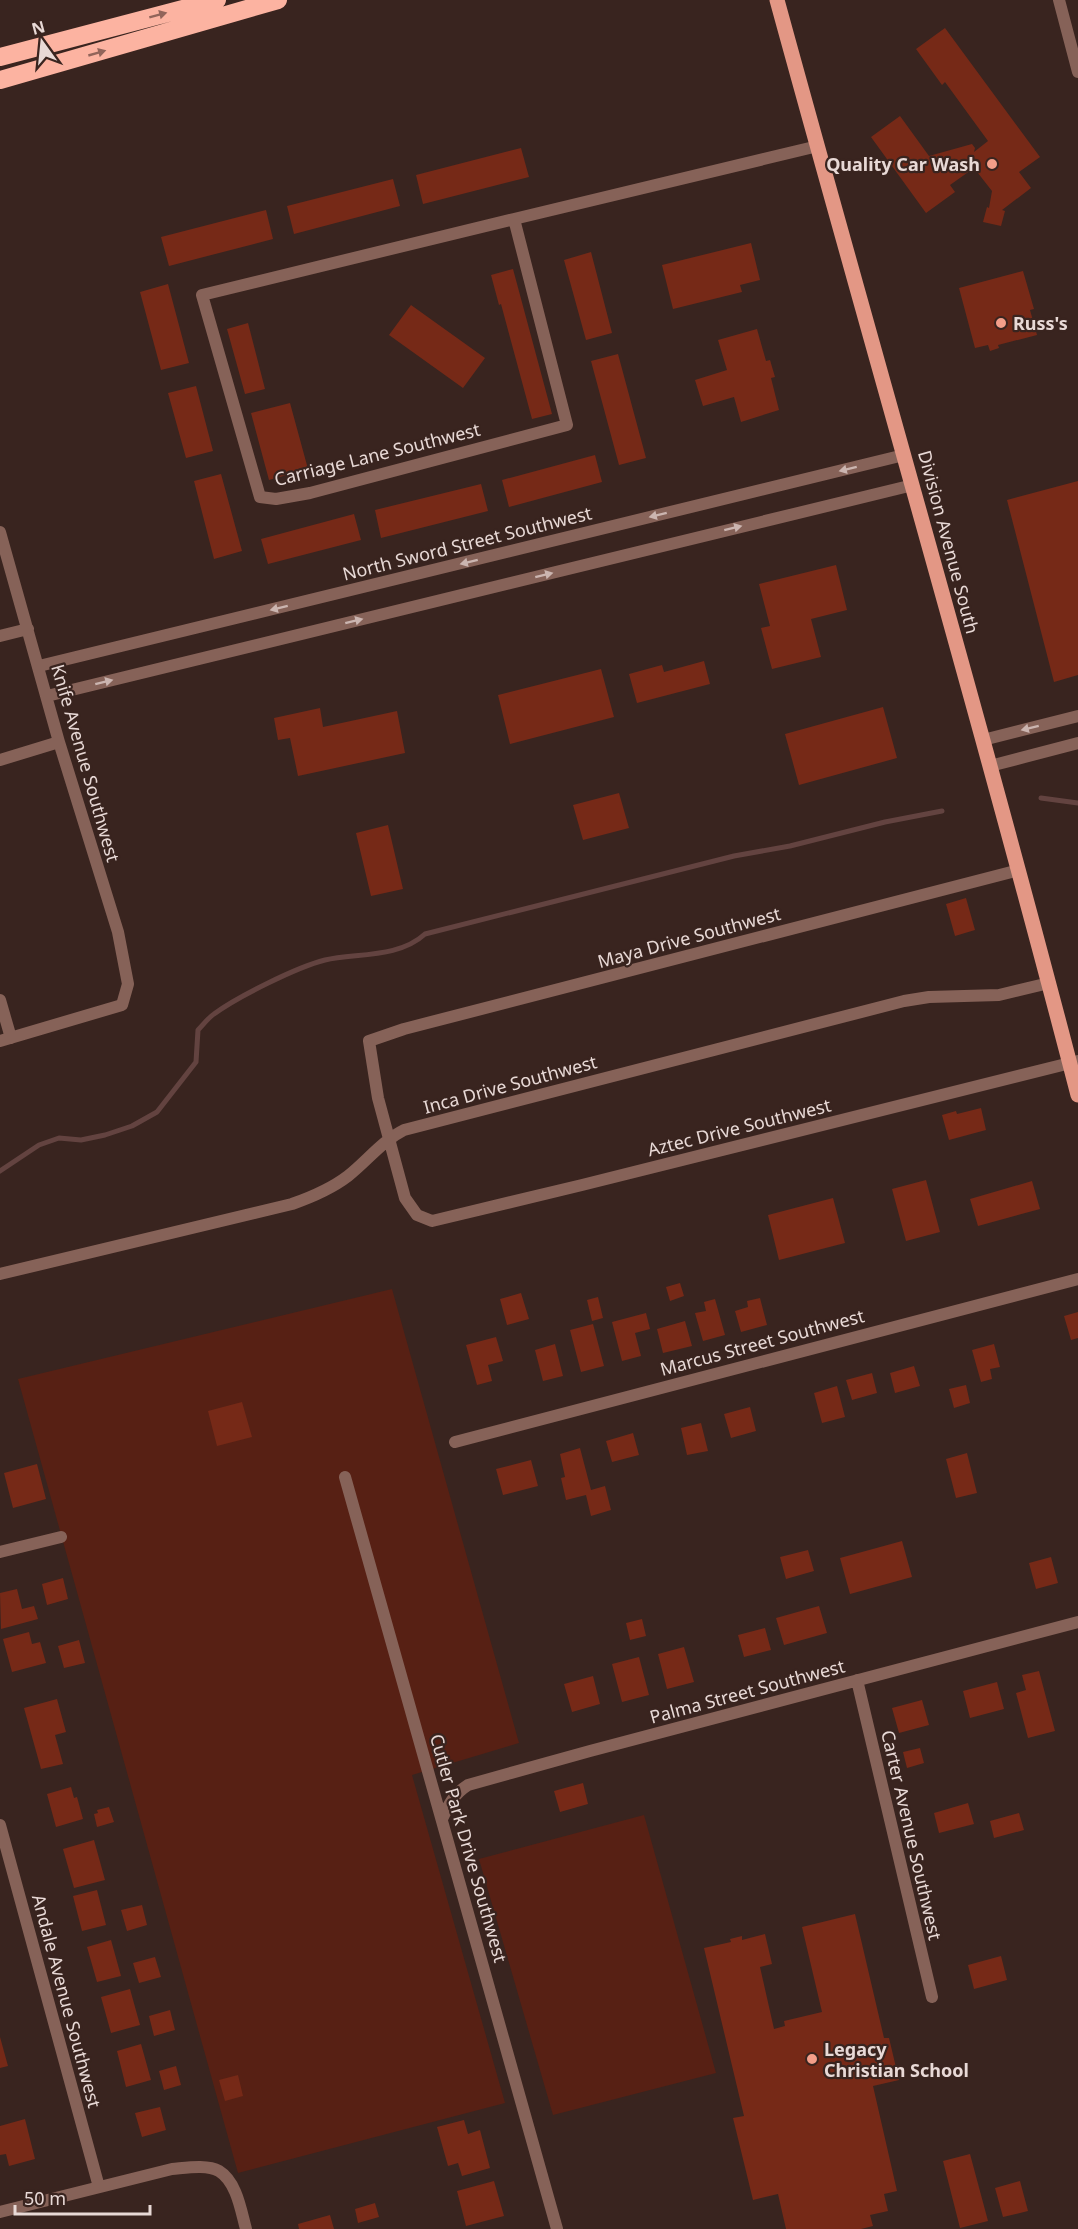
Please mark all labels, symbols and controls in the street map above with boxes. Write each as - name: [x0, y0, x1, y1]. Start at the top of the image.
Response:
- one-way arrow: [149, 10, 167, 20]
- north arrow: [12, 12, 72, 72]
- text: N: [29, 15, 47, 40]
- one-way arrow: [88, 48, 106, 57]
- place label: Quality Car Wash: [826, 152, 980, 176]
- marker: Quality Car Wash: [985, 157, 999, 171]
- place label: Russ's: [1013, 311, 1068, 335]
- marker: Russ's: [994, 316, 1008, 330]
- street label: Carriage Lane Southwest: [272, 417, 483, 491]
- street label: Division Avenue South: [913, 448, 985, 636]
- one-way arrow: [838, 465, 857, 475]
- street label: North Sword Street Southwest: [340, 500, 595, 586]
- one-way arrow: [649, 511, 667, 521]
- one-way arrow: [724, 523, 742, 533]
- one-way arrow: [460, 557, 478, 567]
- one-way arrow: [534, 569, 553, 579]
- one-way arrow: [270, 603, 288, 613]
- one-way arrow: [345, 616, 363, 626]
- street label: Knife Avenue Southwest: [46, 661, 126, 865]
- one-way arrow: [94, 677, 113, 687]
- one-way arrow: [1021, 724, 1040, 734]
- street label: Maya Drive Southwest: [595, 901, 784, 973]
- street label: Inca Drive Southwest: [421, 1049, 600, 1119]
- street label: Aztec Drive Southwest: [645, 1092, 834, 1161]
- street label: Marcus Street Southwest: [657, 1303, 867, 1381]
- street label: Palma Street Southwest: [647, 1653, 848, 1729]
- street label: Carter Avenue Southwest: [876, 1728, 948, 1943]
- street label: Cutler Park Drive Southwest: [425, 1731, 513, 1966]
- street label: Andale Avenue Southwest: [27, 1892, 107, 2111]
- place label: Legacy Christian School: [824, 2037, 969, 2082]
- marker: Legacy Christian School: [805, 2052, 819, 2066]
- scale bar: [15, 2178, 150, 2216]
- text: 50 m: [24, 2186, 66, 2210]

